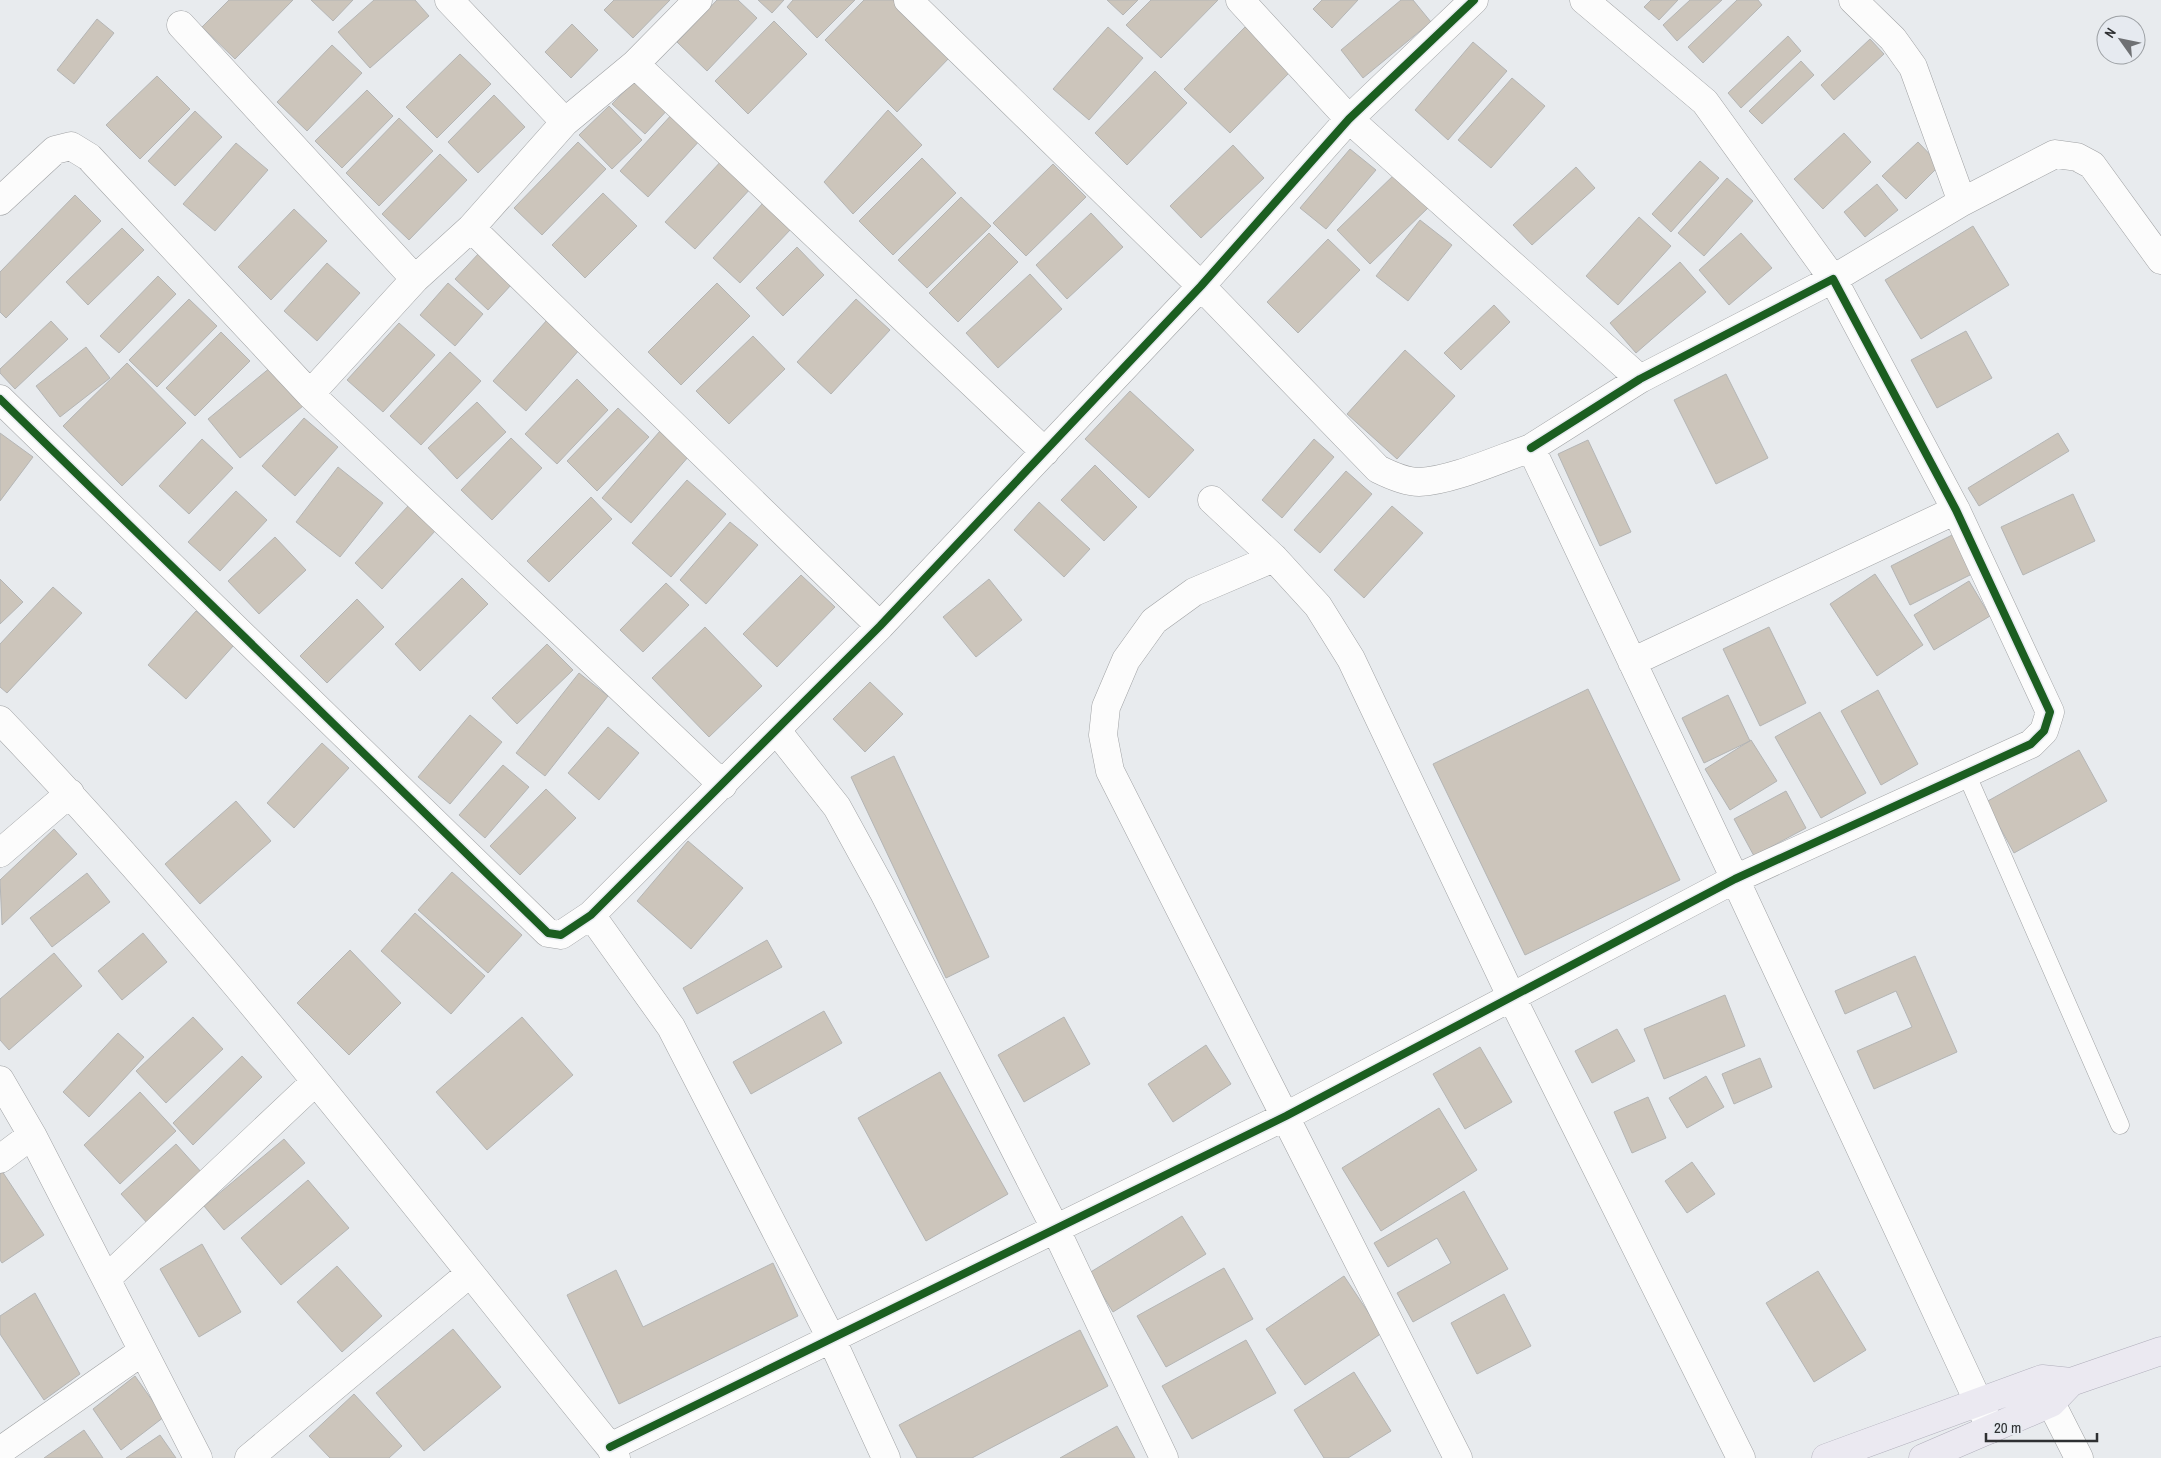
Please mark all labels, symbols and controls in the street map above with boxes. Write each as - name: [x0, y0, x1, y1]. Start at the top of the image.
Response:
- north arrow: [2096, 15, 2146, 65]
- text: N: [2100, 25, 2120, 41]
- scale bar: [1986, 1410, 2097, 1442]
- text: 20 m: [1994, 1417, 2021, 1438]

